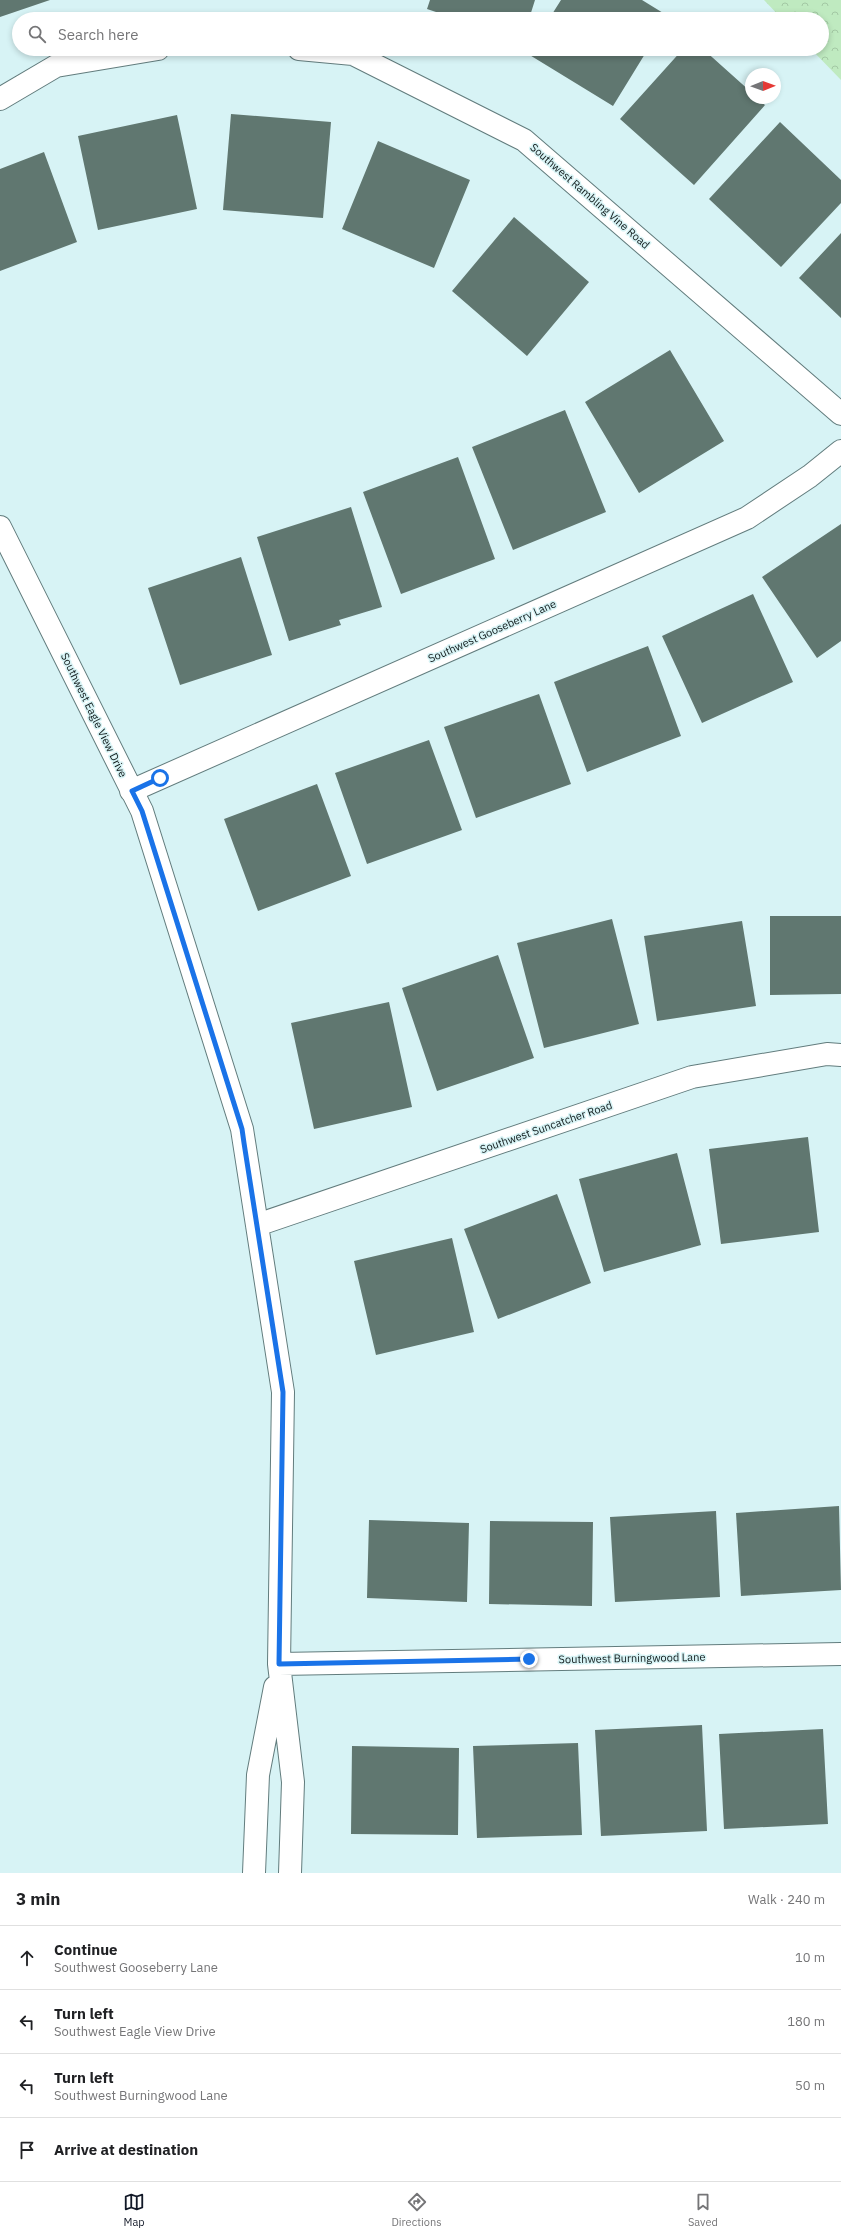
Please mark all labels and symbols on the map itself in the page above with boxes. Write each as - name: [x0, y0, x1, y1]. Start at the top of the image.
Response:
- north arrow: [745, 68, 781, 104]
- street label: Southwest Rambling Vine Road: [527, 140, 653, 252]
- street label: Southwest Gooseberry Lane: [426, 596, 558, 666]
- street label: Southwest Eagle View Drive: [58, 650, 130, 780]
- route start: [151, 769, 169, 787]
- street label: Southwest Suncatcher Road: [478, 1098, 614, 1156]
- route end: [520, 1650, 538, 1668]
- street label: Southwest Burningwood Lane: [558, 1650, 706, 1666]

